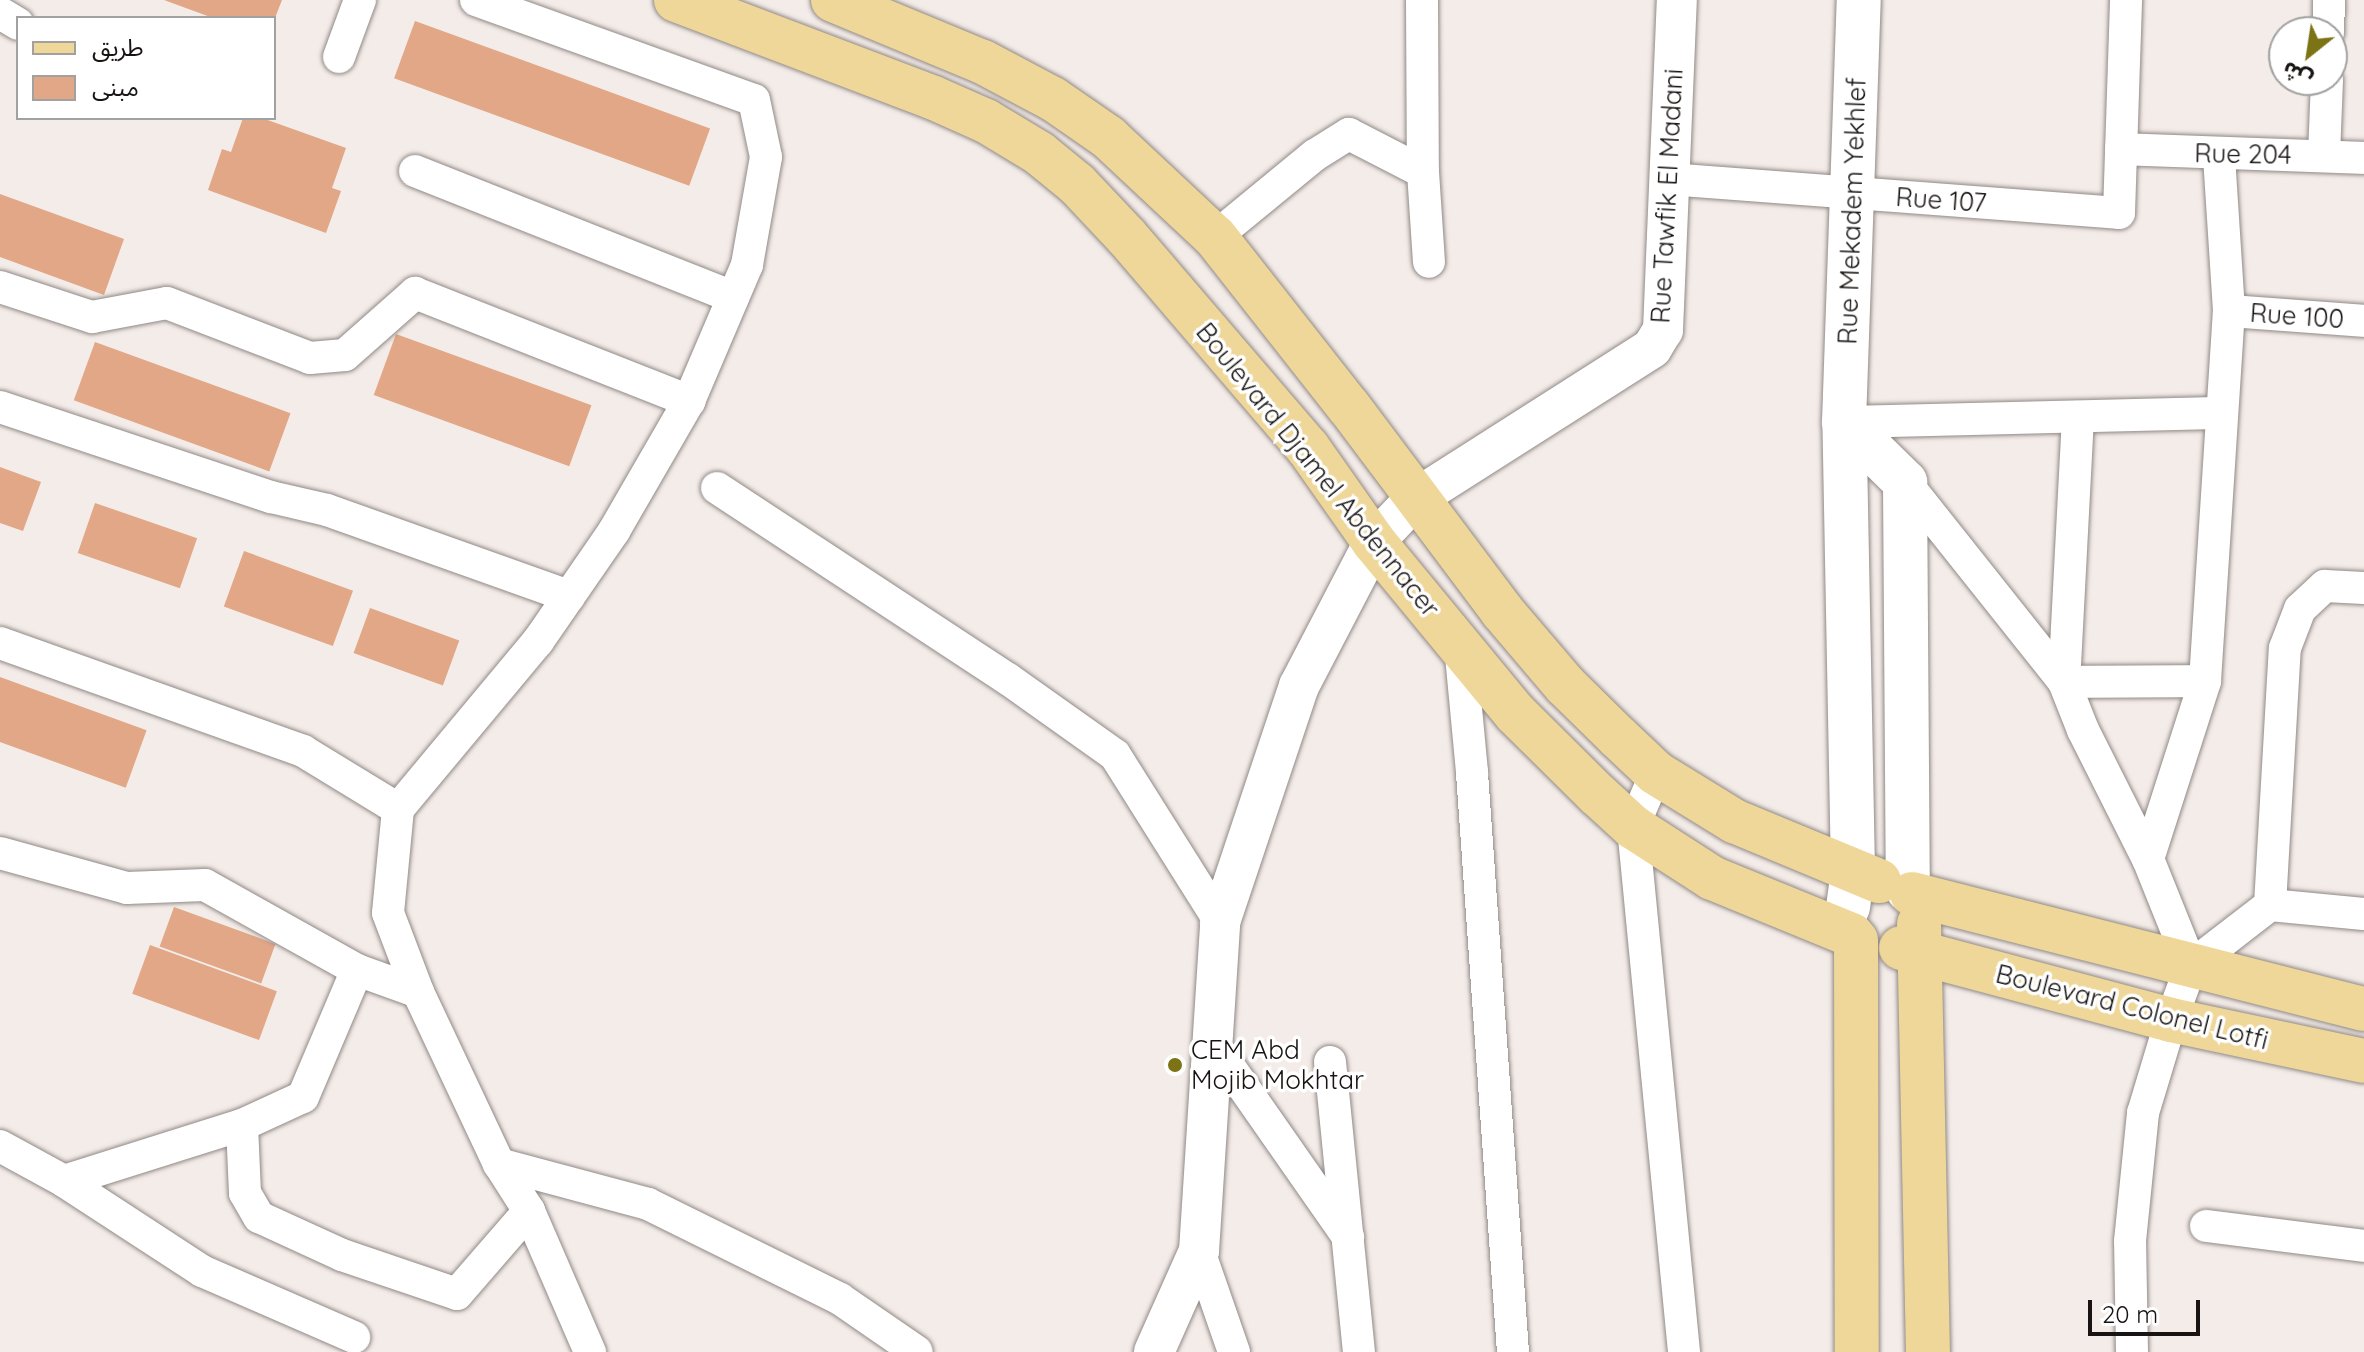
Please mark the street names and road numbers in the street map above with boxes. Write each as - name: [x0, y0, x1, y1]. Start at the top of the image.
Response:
- street label: Rue Tawfik El Madani: [1645, 68, 1689, 324]
- street label: Rue Mekadem Yekhlef: [1832, 77, 1872, 345]
- street label: Rue 204: [2194, 138, 2292, 170]
- street label: Rue 107: [1895, 181, 1987, 219]
- street label: Rue 100: [2249, 297, 2345, 335]
- street label: Boulevard Djamel Abdennacer: [1190, 317, 1446, 623]
- street label: Boulevard Colonel Lotfi: [1993, 958, 2271, 1056]

